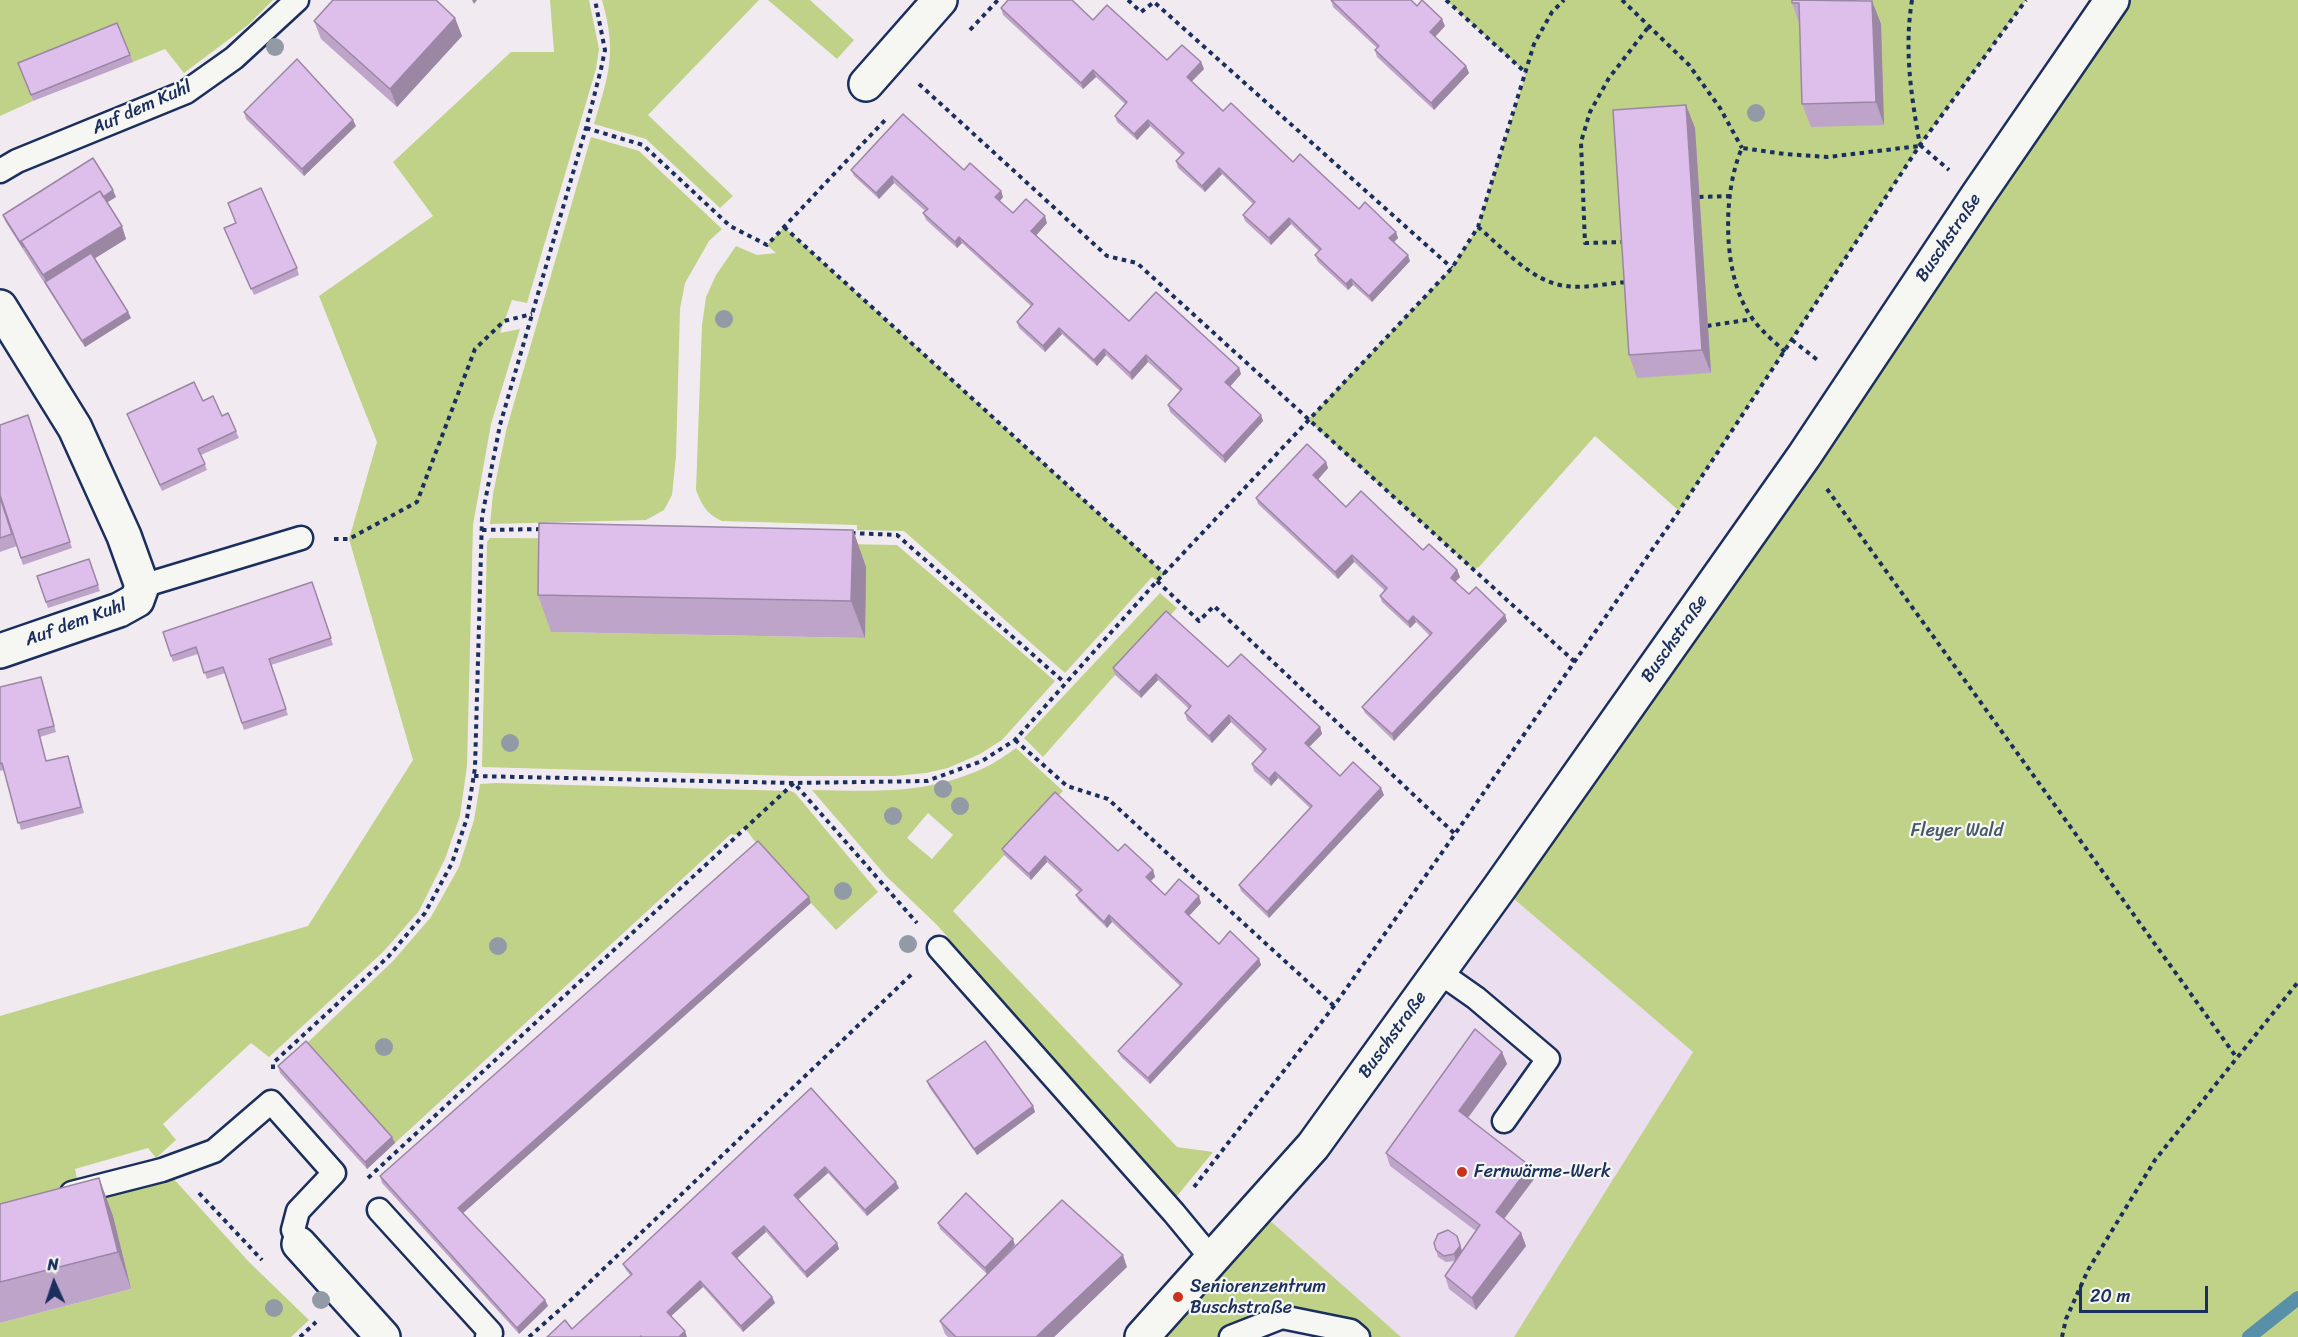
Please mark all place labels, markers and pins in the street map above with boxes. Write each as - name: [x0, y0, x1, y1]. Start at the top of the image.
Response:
- place label: Fernwärme-Werk: [1474, 1161, 1610, 1183]
- marker: Fernwärme-Werk: [1455, 1165, 1469, 1179]
- place label: Seniorenzentrum Buschstraße: [1190, 1276, 1326, 1318]
- marker: Seniorenzentrum Buschstraße: [1171, 1290, 1185, 1304]

